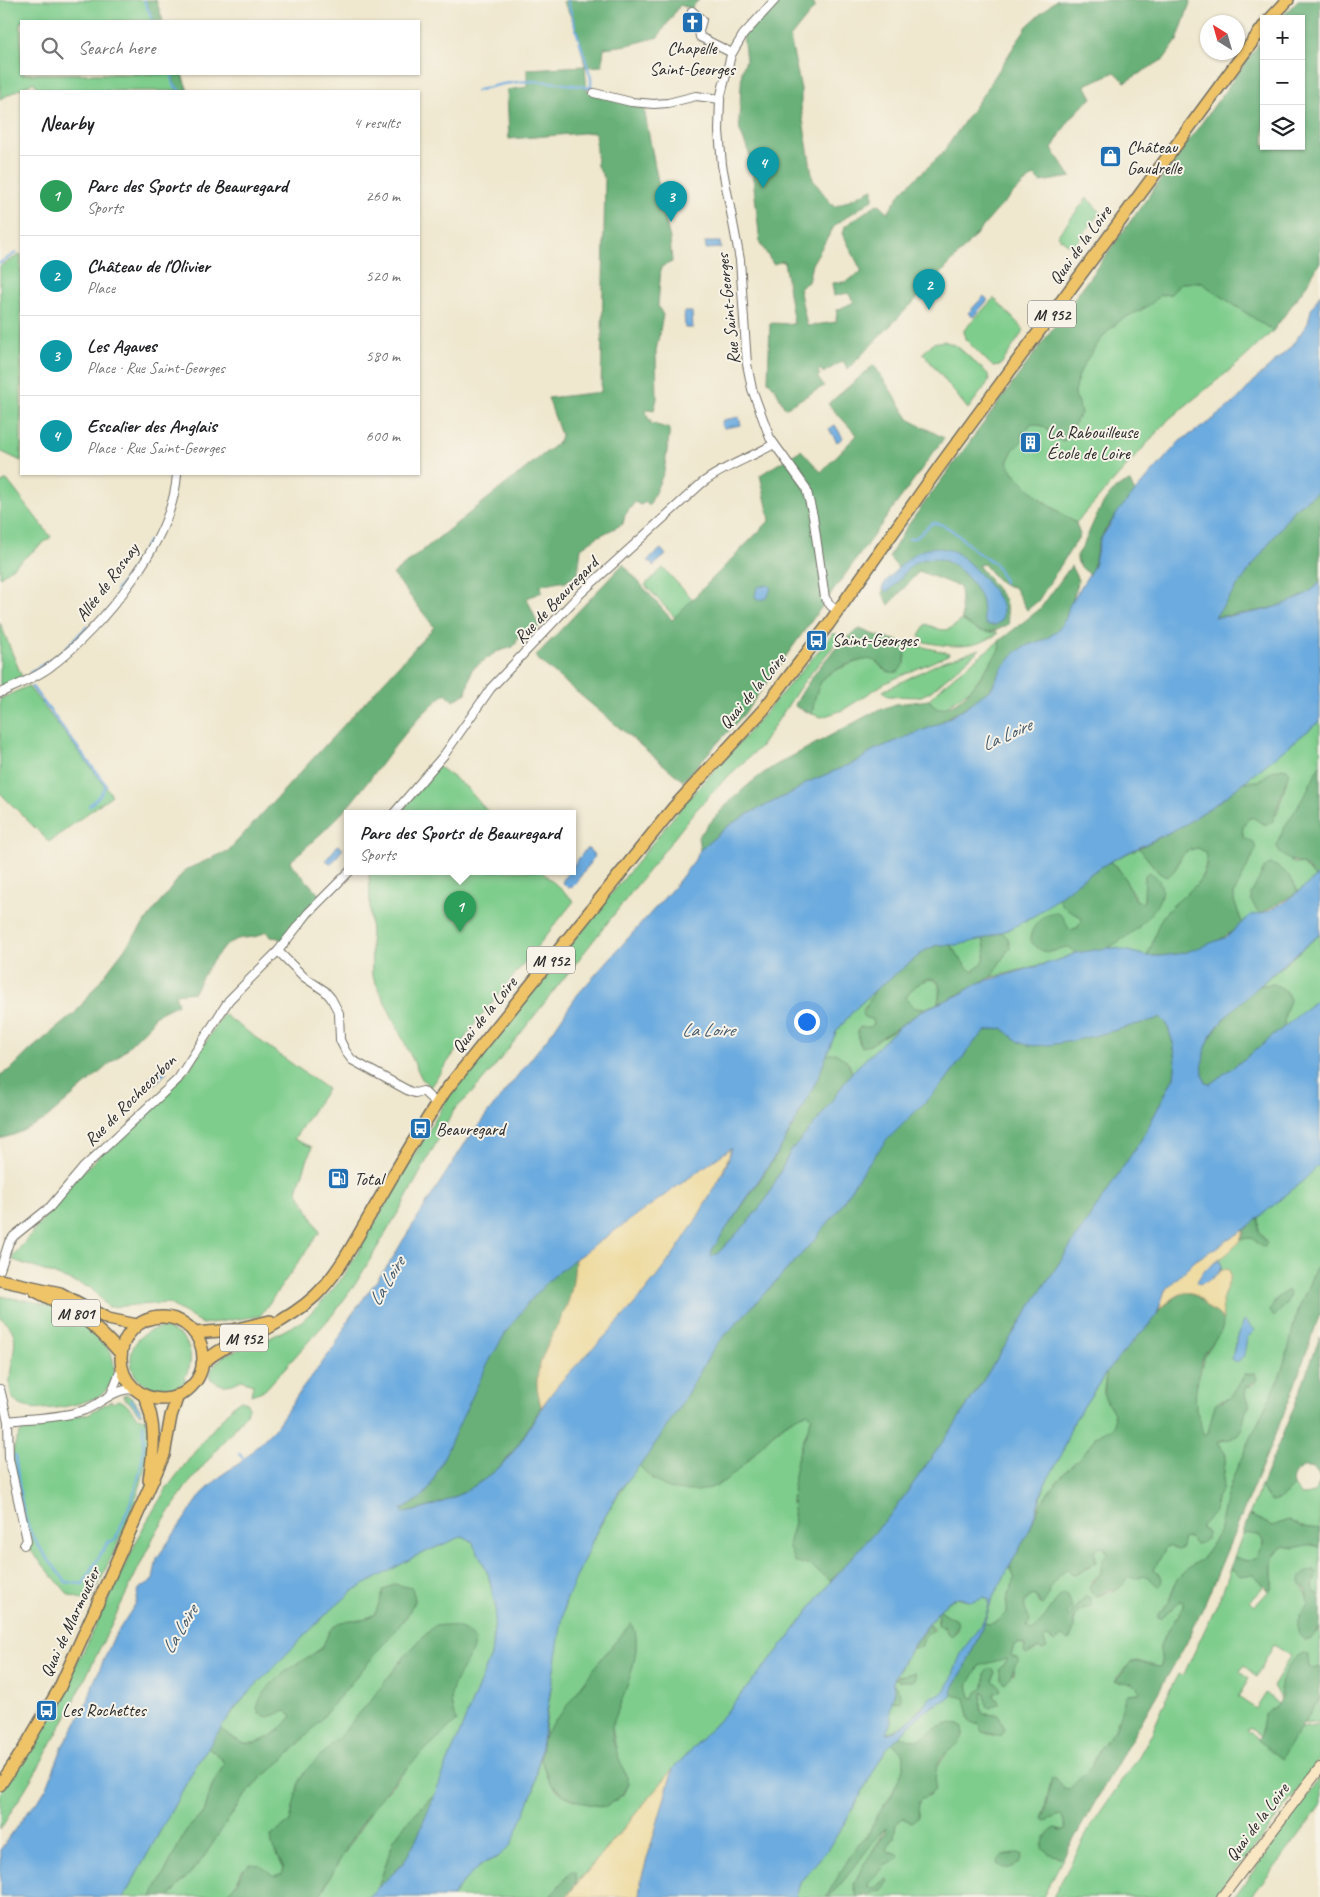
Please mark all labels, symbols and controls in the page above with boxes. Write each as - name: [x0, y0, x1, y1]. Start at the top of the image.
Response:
- church icon: Chapelle Saint-Georges: [680, 11, 704, 35]
- north arrow: [1200, 15, 1245, 60]
- map controls: [1260, 15, 1305, 150]
- button: +: [1260, 15, 1305, 60]
- search box: [20, 20, 420, 75]
- icon: search: [38, 34, 66, 62]
- text: Search here: [78, 36, 155, 60]
- place label: Chapelle Saint-Georges: [649, 37, 737, 80]
- button: −: [1260, 60, 1305, 105]
- button: layers: [1260, 105, 1305, 150]
- text: Nearby: [40, 110, 93, 136]
- text: 4 results: [353, 113, 400, 133]
- place label: Château Gaudrelle: [1127, 136, 1183, 179]
- shop icon: Château Gaudrelle: [1099, 145, 1123, 169]
- pin: 4: [747, 147, 779, 188]
- text: Parc des Sports de Beauregard: [87, 174, 287, 198]
- pin: 3: [655, 181, 687, 222]
- text: 1: [52, 186, 60, 206]
- text: 260 m: [366, 186, 400, 206]
- text: Sports: [87, 198, 123, 218]
- street label: Quai de la Loire: [1044, 200, 1117, 289]
- street label: Rue Saint-Georges: [711, 251, 745, 365]
- text: Château de l'Olivier: [87, 254, 210, 278]
- text: 2: [52, 266, 60, 286]
- text: 520 m: [366, 266, 400, 286]
- pin: 2: [913, 269, 945, 310]
- text: Place: [87, 278, 115, 298]
- road number: M 952: [1028, 300, 1076, 328]
- text: Les Agaves: [87, 334, 156, 358]
- text: 3: [52, 346, 60, 366]
- text: 580 m: [366, 346, 400, 366]
- text: Place · Rue Saint-Georges: [87, 358, 225, 378]
- text: Escalier des Anglais: [87, 414, 217, 438]
- place label: La Rabouilleuse École de Loire: [1047, 421, 1139, 464]
- text: 4: [52, 426, 60, 446]
- text: 600 m: [366, 426, 400, 446]
- building icon: La Rabouilleuse École de Loire: [1019, 430, 1043, 454]
- text: Place · Rue Saint-Georges: [87, 438, 225, 458]
- street label: Allée de Rosnay: [70, 537, 145, 625]
- street label: Rue de Beauregard: [509, 550, 605, 648]
- bus stop icon: Saint-Georges: [804, 628, 828, 652]
- place label: Saint-Georges: [832, 629, 919, 651]
- street label: Quai de la Loire: [714, 648, 791, 733]
- water label: La Loire: [978, 712, 1038, 757]
- popup: [344, 810, 576, 875]
- text: Parc des Sports de Beauregard: [360, 821, 560, 845]
- text: Sports: [360, 845, 396, 865]
- pin: 1: [444, 891, 476, 932]
- road number: M 952: [527, 946, 575, 974]
- street label: Quai de la Loire: [446, 971, 522, 1058]
- your location: [794, 1009, 820, 1035]
- water label: La Loire: [682, 1018, 737, 1042]
- street label: Rue de Rochecorbon: [79, 1049, 181, 1151]
- bus stop icon: Beauregard: [408, 1117, 432, 1141]
- place label: Beauregard: [436, 1118, 508, 1140]
- fuel station icon: Total: [326, 1167, 350, 1191]
- place label: Total: [354, 1168, 386, 1190]
- water label: La Loire: [363, 1250, 412, 1310]
- road number: M 801: [52, 1300, 100, 1326]
- road number: M 952: [220, 1325, 268, 1352]
- street label: Quai de Marmoutier: [35, 1562, 106, 1681]
- water label: La Loire: [156, 1598, 205, 1658]
- bus stop icon: Les Rochettes: [34, 1698, 58, 1722]
- place label: Les Rochettes: [62, 1699, 147, 1721]
- street label: Quai de la Loire: [1220, 1778, 1294, 1865]

